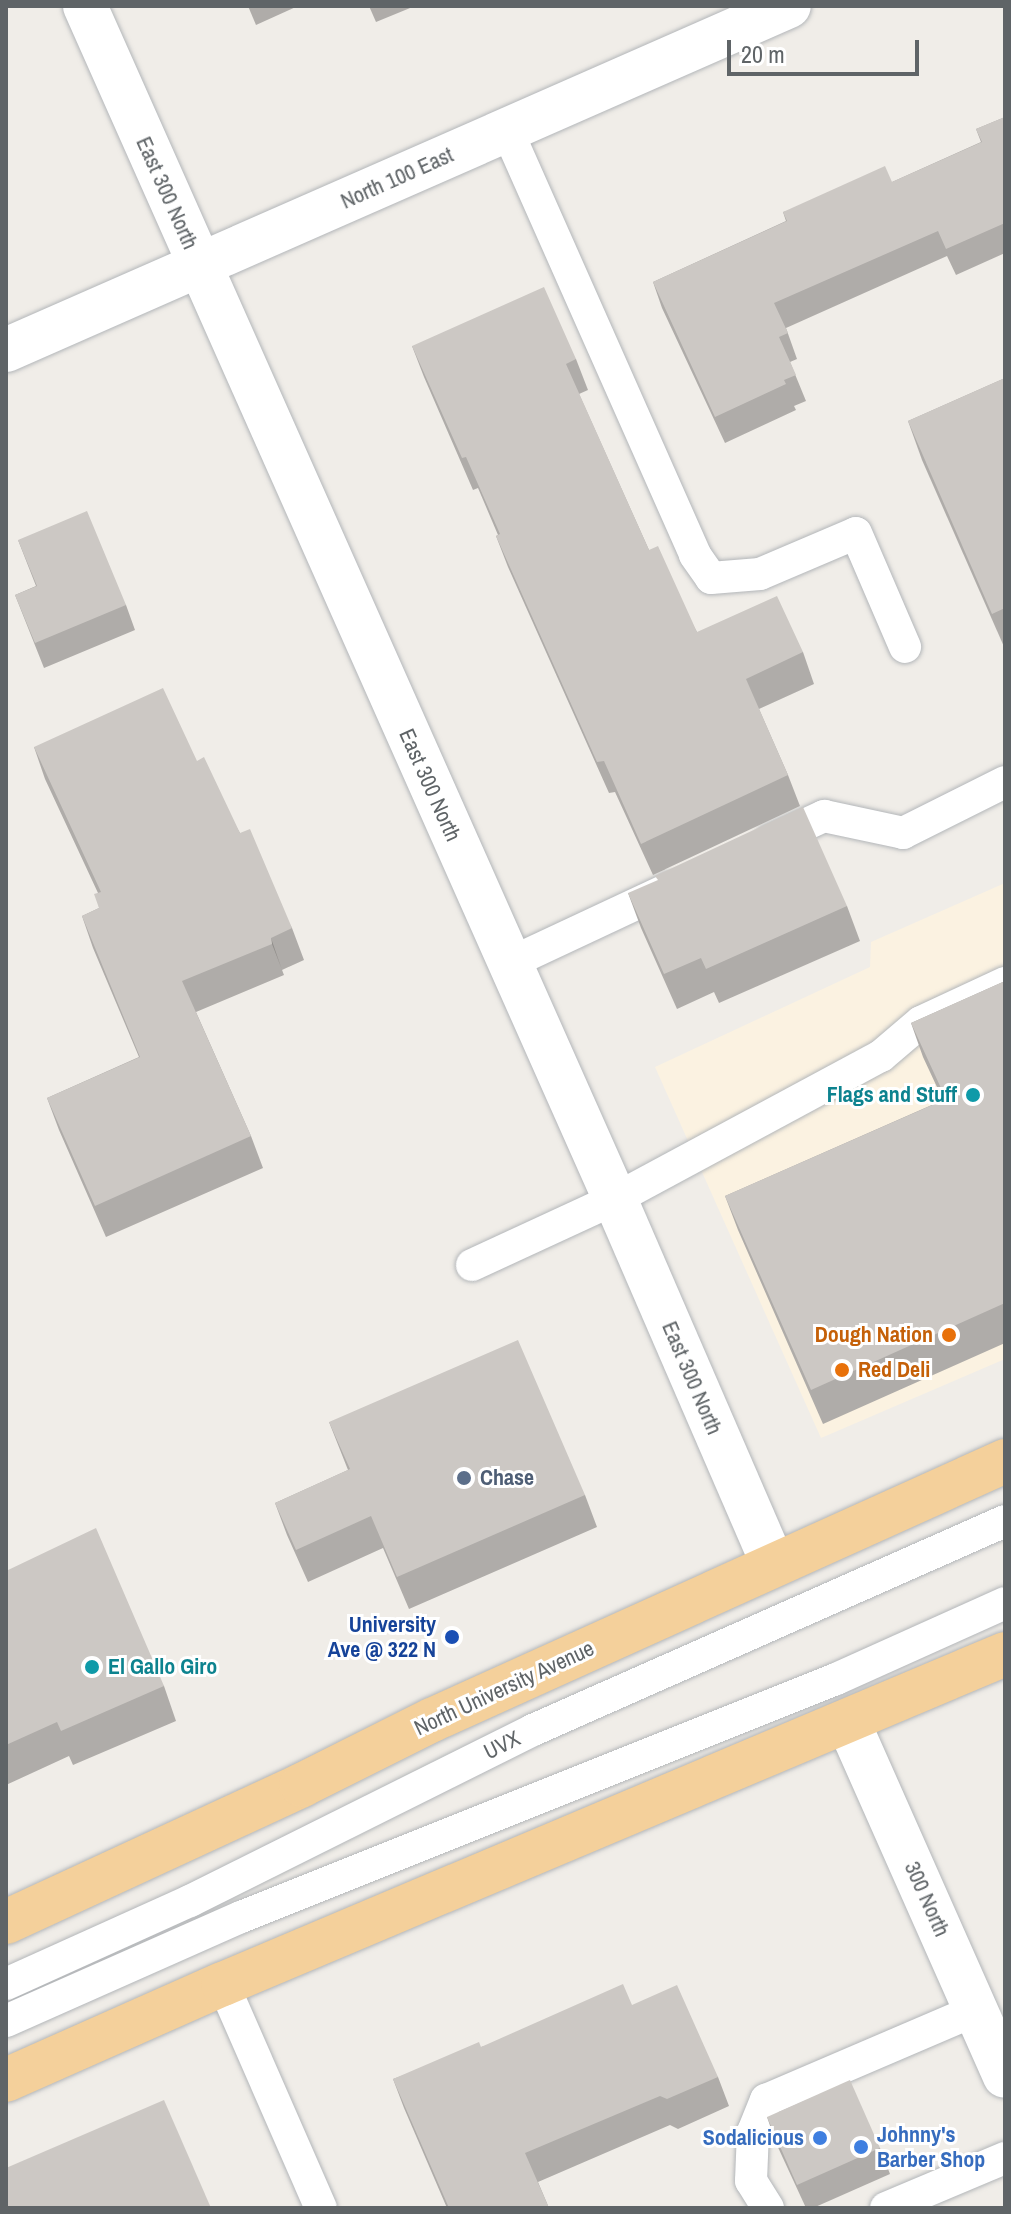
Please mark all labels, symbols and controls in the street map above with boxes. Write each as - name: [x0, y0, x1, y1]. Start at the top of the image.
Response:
- scale bar: [731, 24, 923, 74]
- text: 20 m: [741, 38, 785, 70]
- street label: East 300 North: [130, 133, 204, 253]
- street label: North 100 East: [337, 141, 457, 215]
- street label: East 300 North: [393, 725, 467, 845]
- place label: Flags and Stuff: [827, 1082, 957, 1108]
- marker: Flags and Stuff: [964, 1086, 982, 1104]
- street label: East 300 North: [656, 1317, 728, 1439]
- place label: Dough Nation: [815, 1322, 933, 1348]
- marker: Dough Nation: [940, 1326, 958, 1344]
- place label: Red Deli: [858, 1357, 930, 1383]
- marker: Red Deli: [833, 1361, 851, 1379]
- place label: Chase: [480, 1465, 534, 1491]
- marker: Chase: [455, 1469, 473, 1487]
- place label: University Ave @ 322 N: [328, 1611, 436, 1662]
- marker: University Ave @ 322 N: [443, 1628, 461, 1646]
- street label: North University Avenue: [410, 1635, 598, 1741]
- place label: El Gallo Giro: [108, 1654, 217, 1680]
- marker: El Gallo Giro: [83, 1658, 101, 1676]
- street label: UVX: [480, 1725, 524, 1765]
- street label: 300 North: [899, 1857, 955, 1941]
- place label: Johnny's Barber Shop: [877, 2121, 985, 2172]
- place label: Sodalicious: [703, 2125, 804, 2151]
- marker: Sodalicious: [811, 2129, 829, 2147]
- marker: Johnny's Barber Shop: [852, 2138, 870, 2156]

